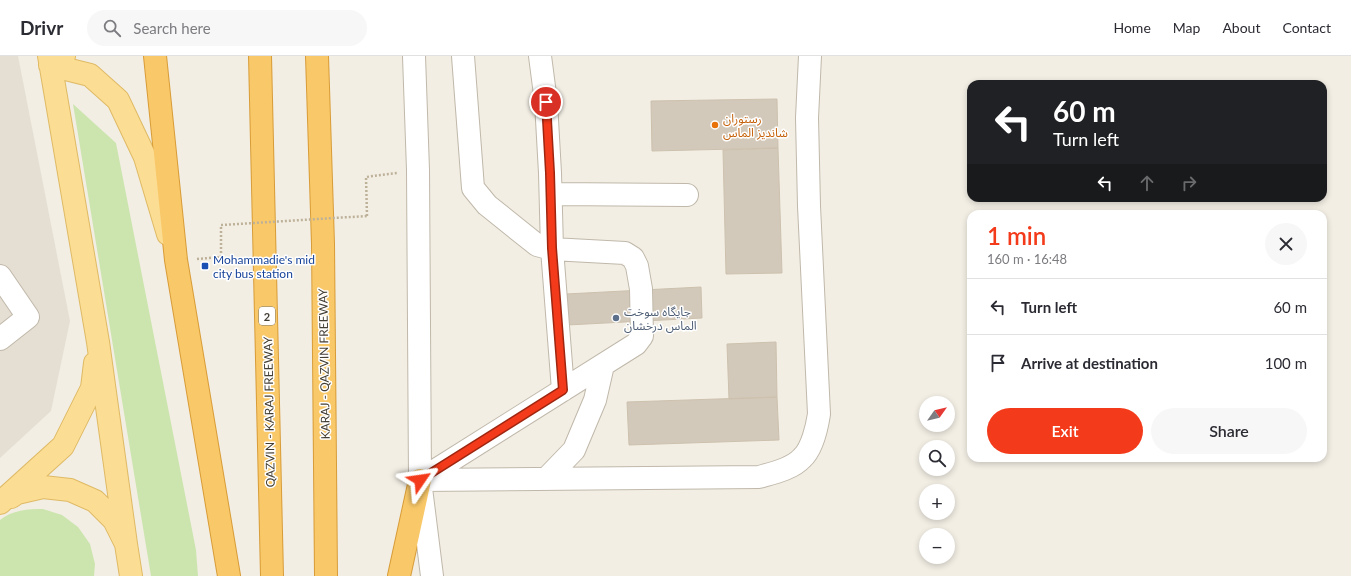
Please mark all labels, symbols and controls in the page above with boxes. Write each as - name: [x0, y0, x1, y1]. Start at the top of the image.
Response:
- search box: [87, 10, 367, 46]
- text: Drivr: [20, 16, 63, 39]
- icon: search: [101, 17, 123, 39]
- text: Search here: [133, 19, 211, 37]
- text: Home: [1113, 19, 1151, 36]
- text: Map: [1173, 19, 1200, 36]
- text: About: [1222, 19, 1260, 36]
- text: Contact: [1282, 19, 1331, 36]
- pin: [529, 85, 563, 119]
- icon: arrive: [535, 91, 557, 113]
- text: 60 m: [1053, 94, 1116, 128]
- icon: left: [987, 96, 1039, 148]
- place label: رستوران شاندیز الماس: [723, 111, 788, 140]
- marker: رستوران شاندیز الماس: [710, 120, 720, 130]
- text: Turn left: [1053, 128, 1119, 150]
- icon: left: [1094, 172, 1116, 194]
- icon: ahead: [1136, 172, 1158, 194]
- icon: right: [1178, 172, 1200, 194]
- text: 1 min: [987, 221, 1046, 250]
- button: close: [1265, 223, 1307, 265]
- text: 160 m · 16:48: [987, 251, 1067, 267]
- place label: Mohammadie's mid city bus station: [213, 252, 315, 281]
- marker: Mohammadie's mid city bus station: [200, 261, 210, 271]
- street label: KARAJ - QAZVIN FREEWAY: [315, 288, 333, 439]
- icon: left: [987, 296, 1009, 318]
- text: Turn left: [1021, 298, 1077, 316]
- text: 60 m: [1273, 298, 1307, 316]
- place label: جایگاه سوخت الماس درخشان: [624, 304, 697, 333]
- road number: 2: [259, 307, 275, 325]
- marker: جایگاه سوخت الماس درخشان: [611, 313, 621, 323]
- street label: QAZVIN - KARAJ FREEWAY: [260, 336, 278, 487]
- icon: arrive: [987, 352, 1009, 374]
- text: Arrive at destination: [1021, 354, 1158, 372]
- text: 100 m: [1265, 354, 1307, 372]
- north arrow: [919, 396, 955, 432]
- map controls: [919, 396, 955, 564]
- button: Exit: [987, 408, 1143, 454]
- button: Share: [1151, 408, 1307, 454]
- button: search: [919, 440, 955, 476]
- position arrow: [399, 459, 441, 501]
- button: +: [919, 484, 955, 520]
- button: −: [919, 528, 955, 564]

